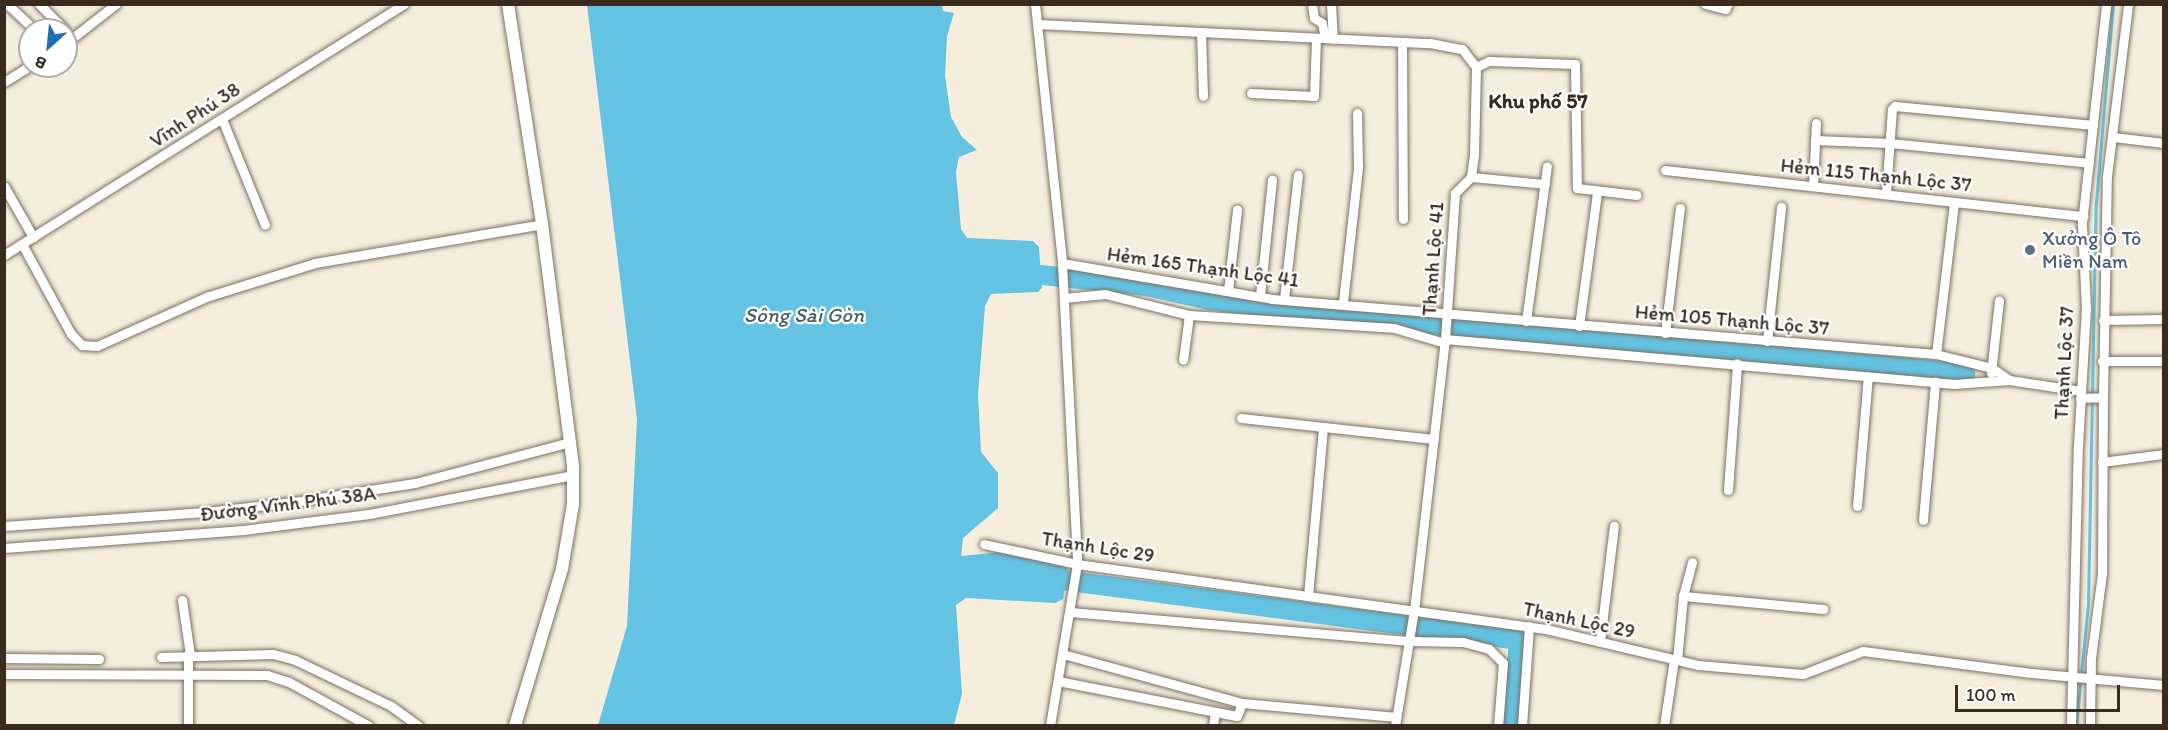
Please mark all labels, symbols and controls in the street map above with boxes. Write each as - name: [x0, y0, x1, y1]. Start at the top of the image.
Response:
- north arrow: [18, 18, 78, 78]
- text: B: [32, 52, 49, 74]
- street label: Vĩnh Phú 38: [145, 77, 245, 153]
- district label: Khu phố 57: [1488, 88, 1588, 114]
- street label: Hẻm 115 Thạnh Lộc 37: [1779, 153, 1973, 197]
- street label: Thạnh Lộc 41: [1417, 201, 1449, 317]
- place label: Xưởng Ô Tô Miền Nam: [2042, 226, 2141, 273]
- street label: Hẻm 165 Thạnh Lộc 41: [1106, 242, 1300, 292]
- marker: Xưởng Ô Tô Miền Nam: [2023, 243, 2037, 257]
- street label: Hẻm 105 Thạnh Lộc 37: [1634, 300, 1830, 340]
- water label: Sông Sài Gòn: [744, 302, 864, 328]
- street label: Thạnh Lộc 37: [2049, 306, 2079, 420]
- street label: Đường Vĩnh Phú 38A: [199, 481, 377, 527]
- street label: Thạnh Lộc 29: [1040, 526, 1156, 568]
- street label: Thạnh Lộc 29: [1521, 596, 1637, 644]
- scale bar: [1958, 673, 2123, 711]
- text: 100 m: [1966, 684, 2016, 706]

